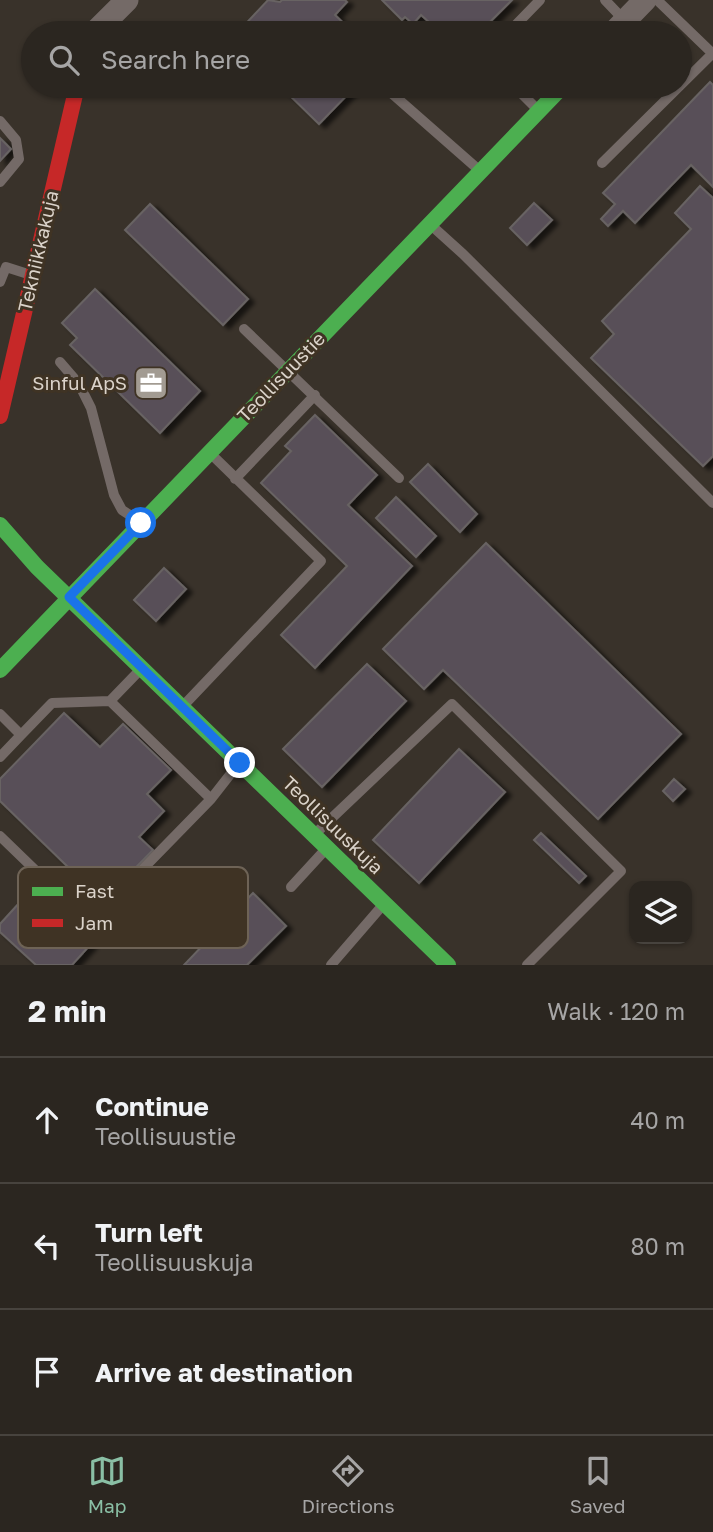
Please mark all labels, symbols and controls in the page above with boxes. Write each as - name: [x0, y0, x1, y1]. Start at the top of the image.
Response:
- search box: [21, 21, 692, 98]
- icon: search: [45, 41, 83, 79]
- text: Search here: [101, 44, 250, 75]
- street label: Tekniikkakuja: [12, 188, 63, 314]
- street label: Teollisuustie: [232, 327, 329, 427]
- office icon: Sinful ApS: [132, 364, 170, 402]
- place label: Sinful ApS: [32, 371, 127, 394]
- route start: [125, 507, 156, 538]
- route end: [224, 747, 255, 778]
- street label: Teollisuuskuja: [278, 771, 388, 878]
- legend: [18, 867, 248, 948]
- text: Fast: [75, 879, 114, 902]
- map controls: [629, 881, 692, 944]
- button: layers: [629, 881, 692, 944]
- text: Jam: [75, 911, 113, 934]
- text: 2 min: [28, 993, 106, 1029]
- text: Walk · 120 m: [547, 997, 685, 1025]
- text: Continue: [95, 1091, 209, 1122]
- icon: ahead: [28, 1101, 66, 1139]
- text: 40 m: [631, 1106, 685, 1134]
- text: Teollisuustie: [95, 1122, 236, 1150]
- text: Turn left: [95, 1217, 203, 1248]
- icon: left: [28, 1227, 66, 1265]
- text: 80 m: [631, 1232, 685, 1260]
- text: Teollisuuskuja: [95, 1248, 254, 1276]
- icon: arrive: [28, 1353, 66, 1391]
- text: Arrive at destination: [95, 1357, 353, 1388]
- tab: Map: [88, 1452, 126, 1517]
- tab: Directions: [302, 1452, 395, 1517]
- tab: Saved: [570, 1452, 625, 1517]

